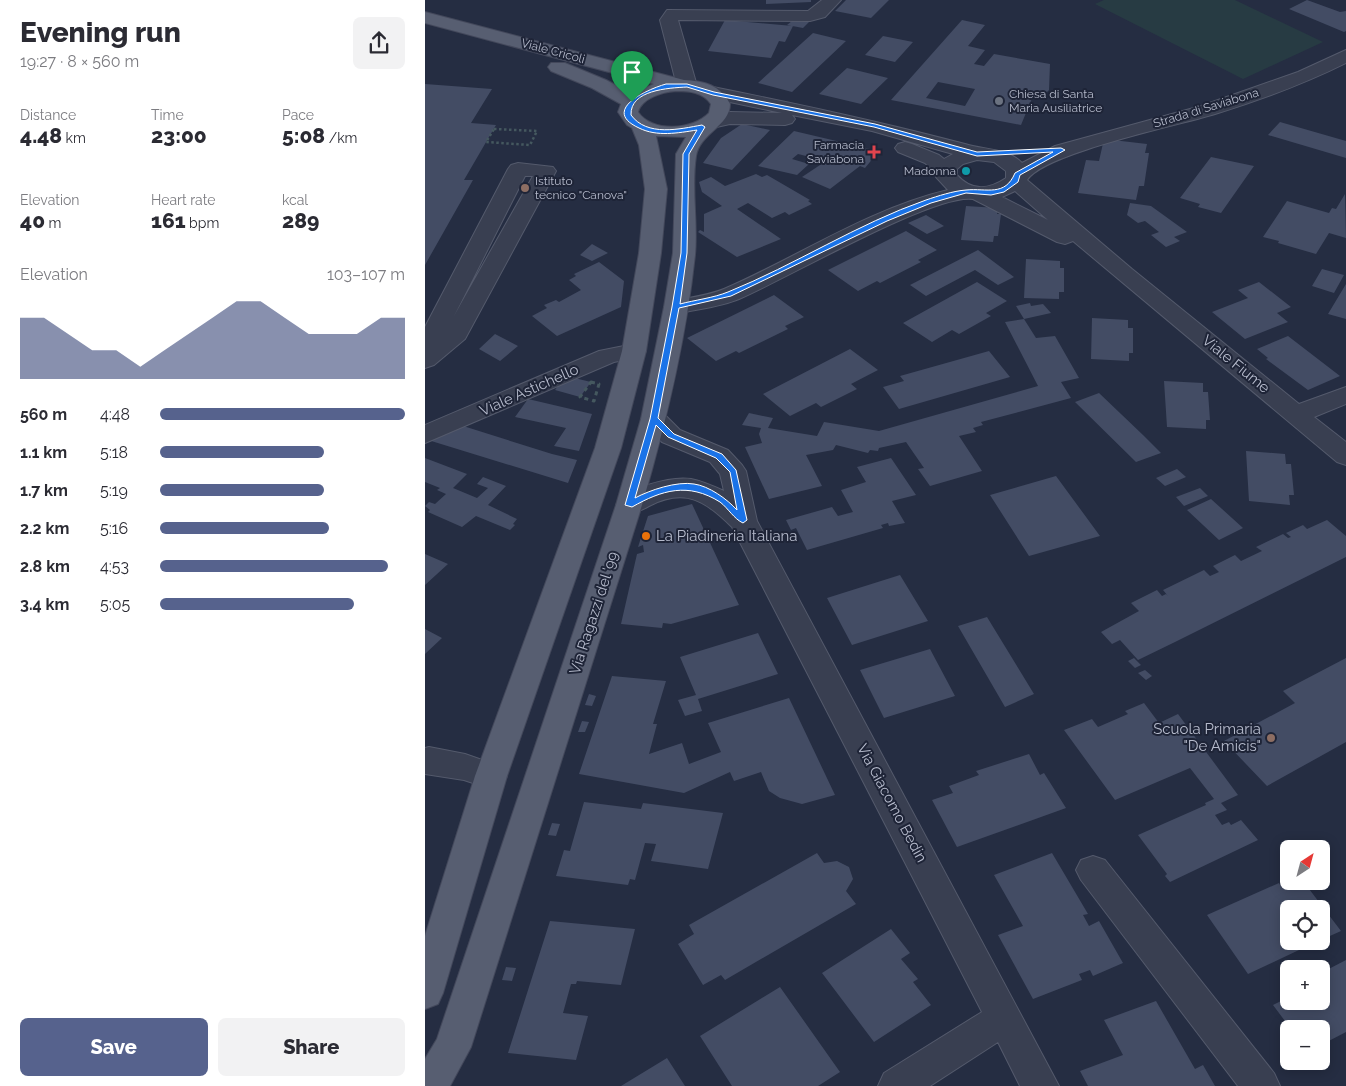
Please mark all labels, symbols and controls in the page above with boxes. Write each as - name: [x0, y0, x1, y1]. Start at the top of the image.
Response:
- text: Evening run: [20, 16, 181, 49]
- button: share: [353, 17, 405, 69]
- street label: Viale Cricoli: [520, 36, 586, 66]
- pin: [611, 51, 653, 102]
- text: 19:27 · 8 × 560 m: [20, 52, 139, 71]
- icon: arrive: [618, 58, 646, 86]
- street label: Strada di Saviabona: [1152, 85, 1260, 131]
- place label: Chiesa di Santa Maria Ausiliatrice: [1009, 87, 1102, 115]
- marker: Chiesa di Santa Maria Ausiliatrice: [993, 95, 1005, 107]
- text: Distance: [20, 107, 76, 123]
- text: Time: [151, 107, 184, 123]
- text: Pace: [282, 107, 314, 123]
- text: 4.48: [20, 123, 62, 148]
- text: 23:00: [151, 123, 207, 148]
- text: 5:08: [282, 123, 325, 148]
- text: km: [62, 130, 86, 146]
- text: /km: [325, 130, 357, 146]
- place label: Farmacia Saviabona: [807, 138, 864, 166]
- marker: Farmacia Saviabona: [868, 146, 880, 158]
- place label: Madonna: [904, 164, 956, 178]
- marker: Madonna: [960, 165, 972, 177]
- place label: Istituto tecnico "Canova": [535, 174, 627, 202]
- marker: Istituto tecnico "Canova": [519, 182, 531, 194]
- text: Elevation: [20, 192, 79, 208]
- text: Heart rate: [151, 192, 215, 208]
- text: kcal: [282, 192, 308, 208]
- text: 40: [20, 208, 45, 233]
- text: 161: [151, 208, 186, 233]
- text: 289: [282, 208, 319, 233]
- text: m: [45, 215, 61, 231]
- text: bpm: [186, 215, 219, 231]
- text: Elevation: [20, 265, 88, 284]
- text: 103–107 m: [327, 265, 405, 284]
- street label: Viale Fiume: [1198, 331, 1274, 397]
- street label: Viale Astichello: [477, 360, 581, 420]
- text: 560 m: [20, 405, 67, 424]
- text: 4:48: [100, 405, 130, 424]
- text: 1.1 km: [20, 443, 67, 462]
- text: 5:18: [100, 443, 128, 462]
- text: 1.7 km: [20, 481, 68, 500]
- text: 5:19: [100, 481, 128, 500]
- text: 2.2 km: [20, 519, 69, 538]
- text: 5:16: [100, 519, 128, 538]
- place label: La Piadineria Italiana: [656, 527, 798, 545]
- marker: La Piadineria Italiana: [640, 530, 652, 542]
- street label: Via Ragazzi del '99: [566, 549, 622, 677]
- text: 2.8 km: [20, 557, 70, 576]
- text: 4:53: [100, 557, 129, 576]
- text: 3.4 km: [20, 595, 69, 614]
- text: 5:05: [100, 595, 130, 614]
- place label: Scuola Primaria "De Amicis": [1153, 720, 1261, 755]
- marker: Scuola Primaria "De Amicis": [1265, 732, 1277, 744]
- street label: Via Giacomo Bedin: [853, 741, 931, 865]
- north arrow: [1280, 840, 1330, 890]
- map controls: [1280, 840, 1330, 1070]
- button: locate: [1280, 900, 1330, 950]
- button: +: [1280, 960, 1330, 1010]
- button: Save: [20, 1018, 208, 1076]
- button: Share: [218, 1018, 405, 1076]
- button: −: [1280, 1020, 1330, 1070]

